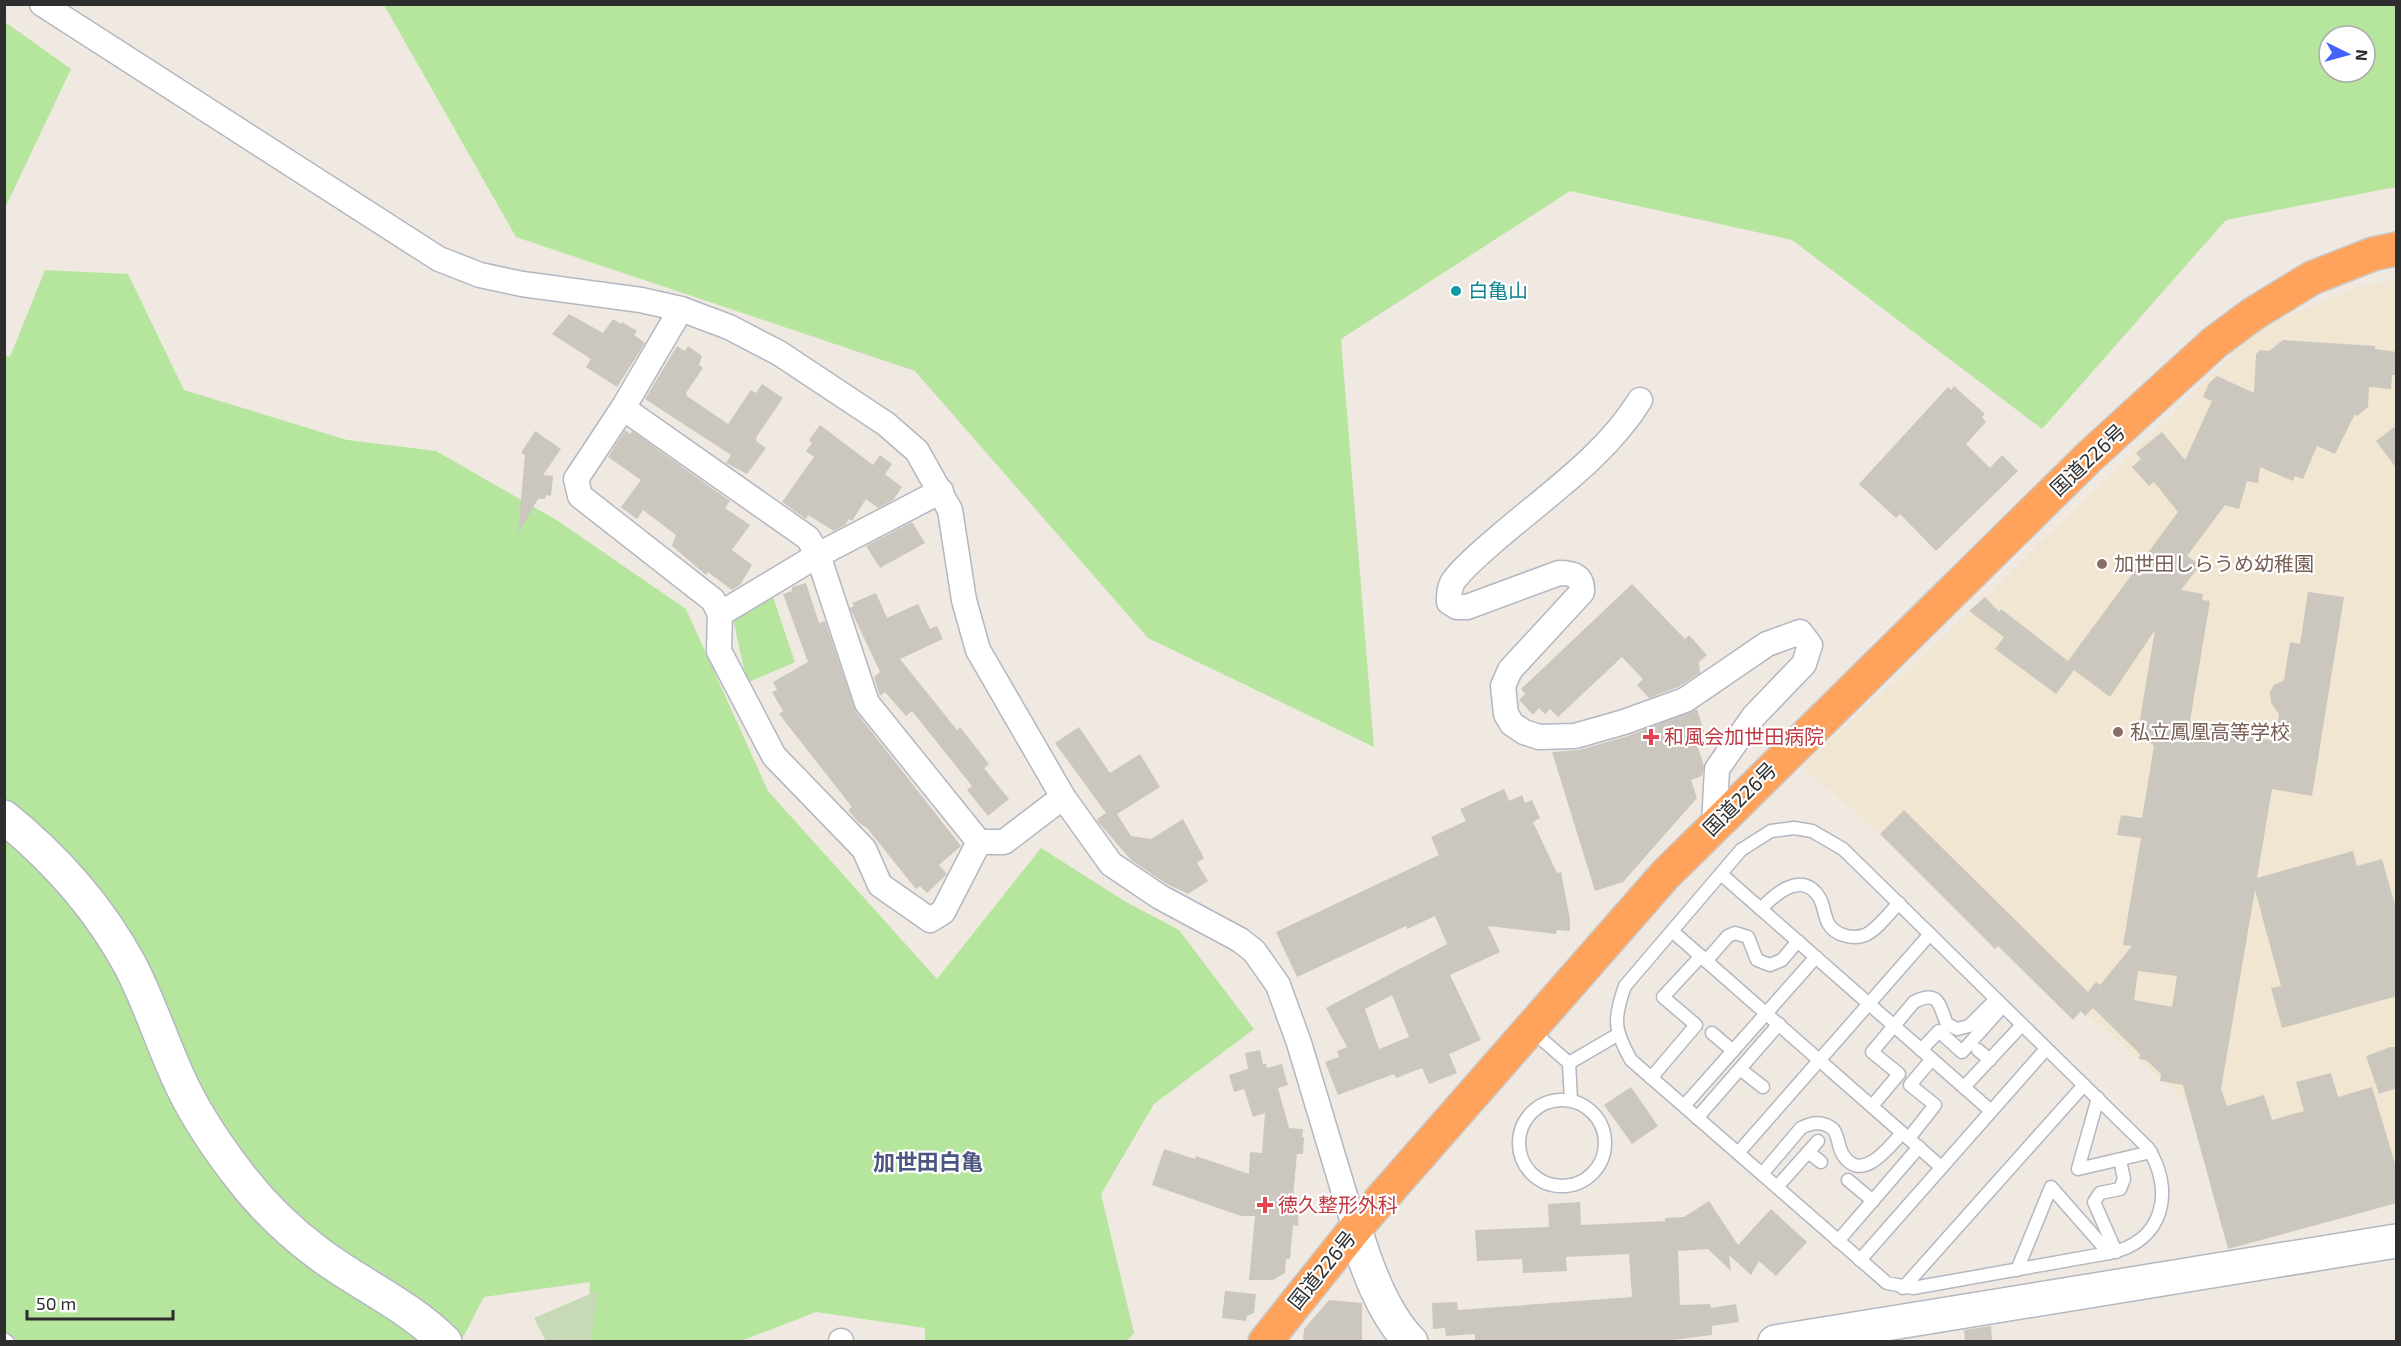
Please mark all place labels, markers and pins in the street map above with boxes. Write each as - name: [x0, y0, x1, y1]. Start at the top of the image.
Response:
- place label: 白亀山: [1468, 278, 1528, 302]
- marker: 白亀山: [1449, 284, 1463, 298]
- place label: 加世田しらうめ幼稚園: [2114, 551, 2314, 575]
- marker: 加世田しらうめ幼稚園: [2095, 557, 2109, 571]
- place label: 私立鳳凰高等学校: [2130, 719, 2290, 743]
- place label: 和風会加世田病院: [1664, 724, 1824, 748]
- marker: 私立鳳凰高等学校: [2111, 725, 2125, 739]
- marker: 和風会加世田病院: [1642, 728, 1660, 746]
- place label: 徳久整形外科: [1278, 1192, 1398, 1216]
- marker: 徳久整形外科: [1256, 1196, 1274, 1214]

